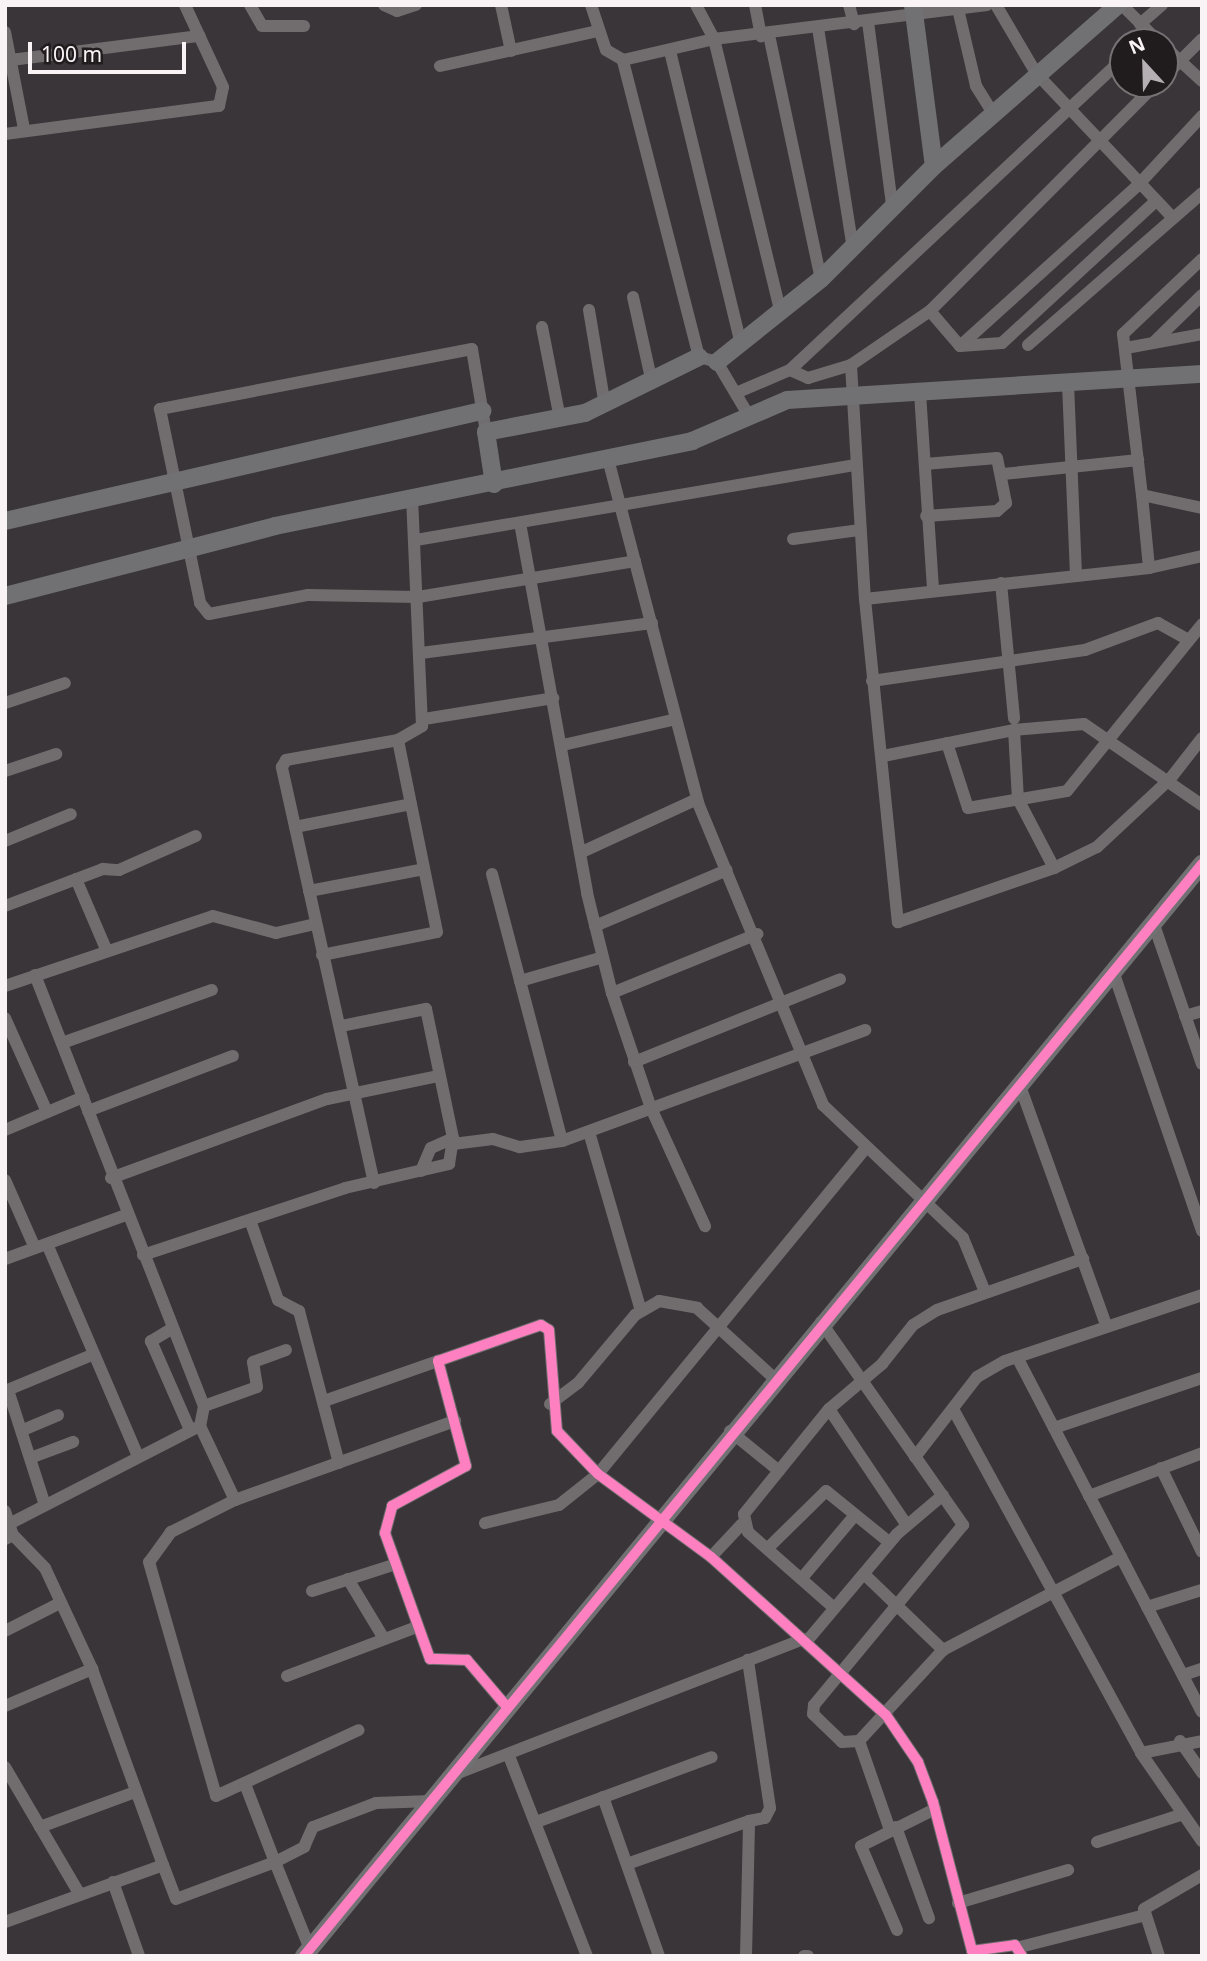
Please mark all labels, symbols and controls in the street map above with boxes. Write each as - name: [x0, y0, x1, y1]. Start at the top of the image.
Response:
- scale bar: [32, 28, 189, 72]
- north arrow: [1109, 28, 1179, 98]
- text: N: [1125, 30, 1149, 60]
- text: 100 m: [41, 40, 102, 68]

